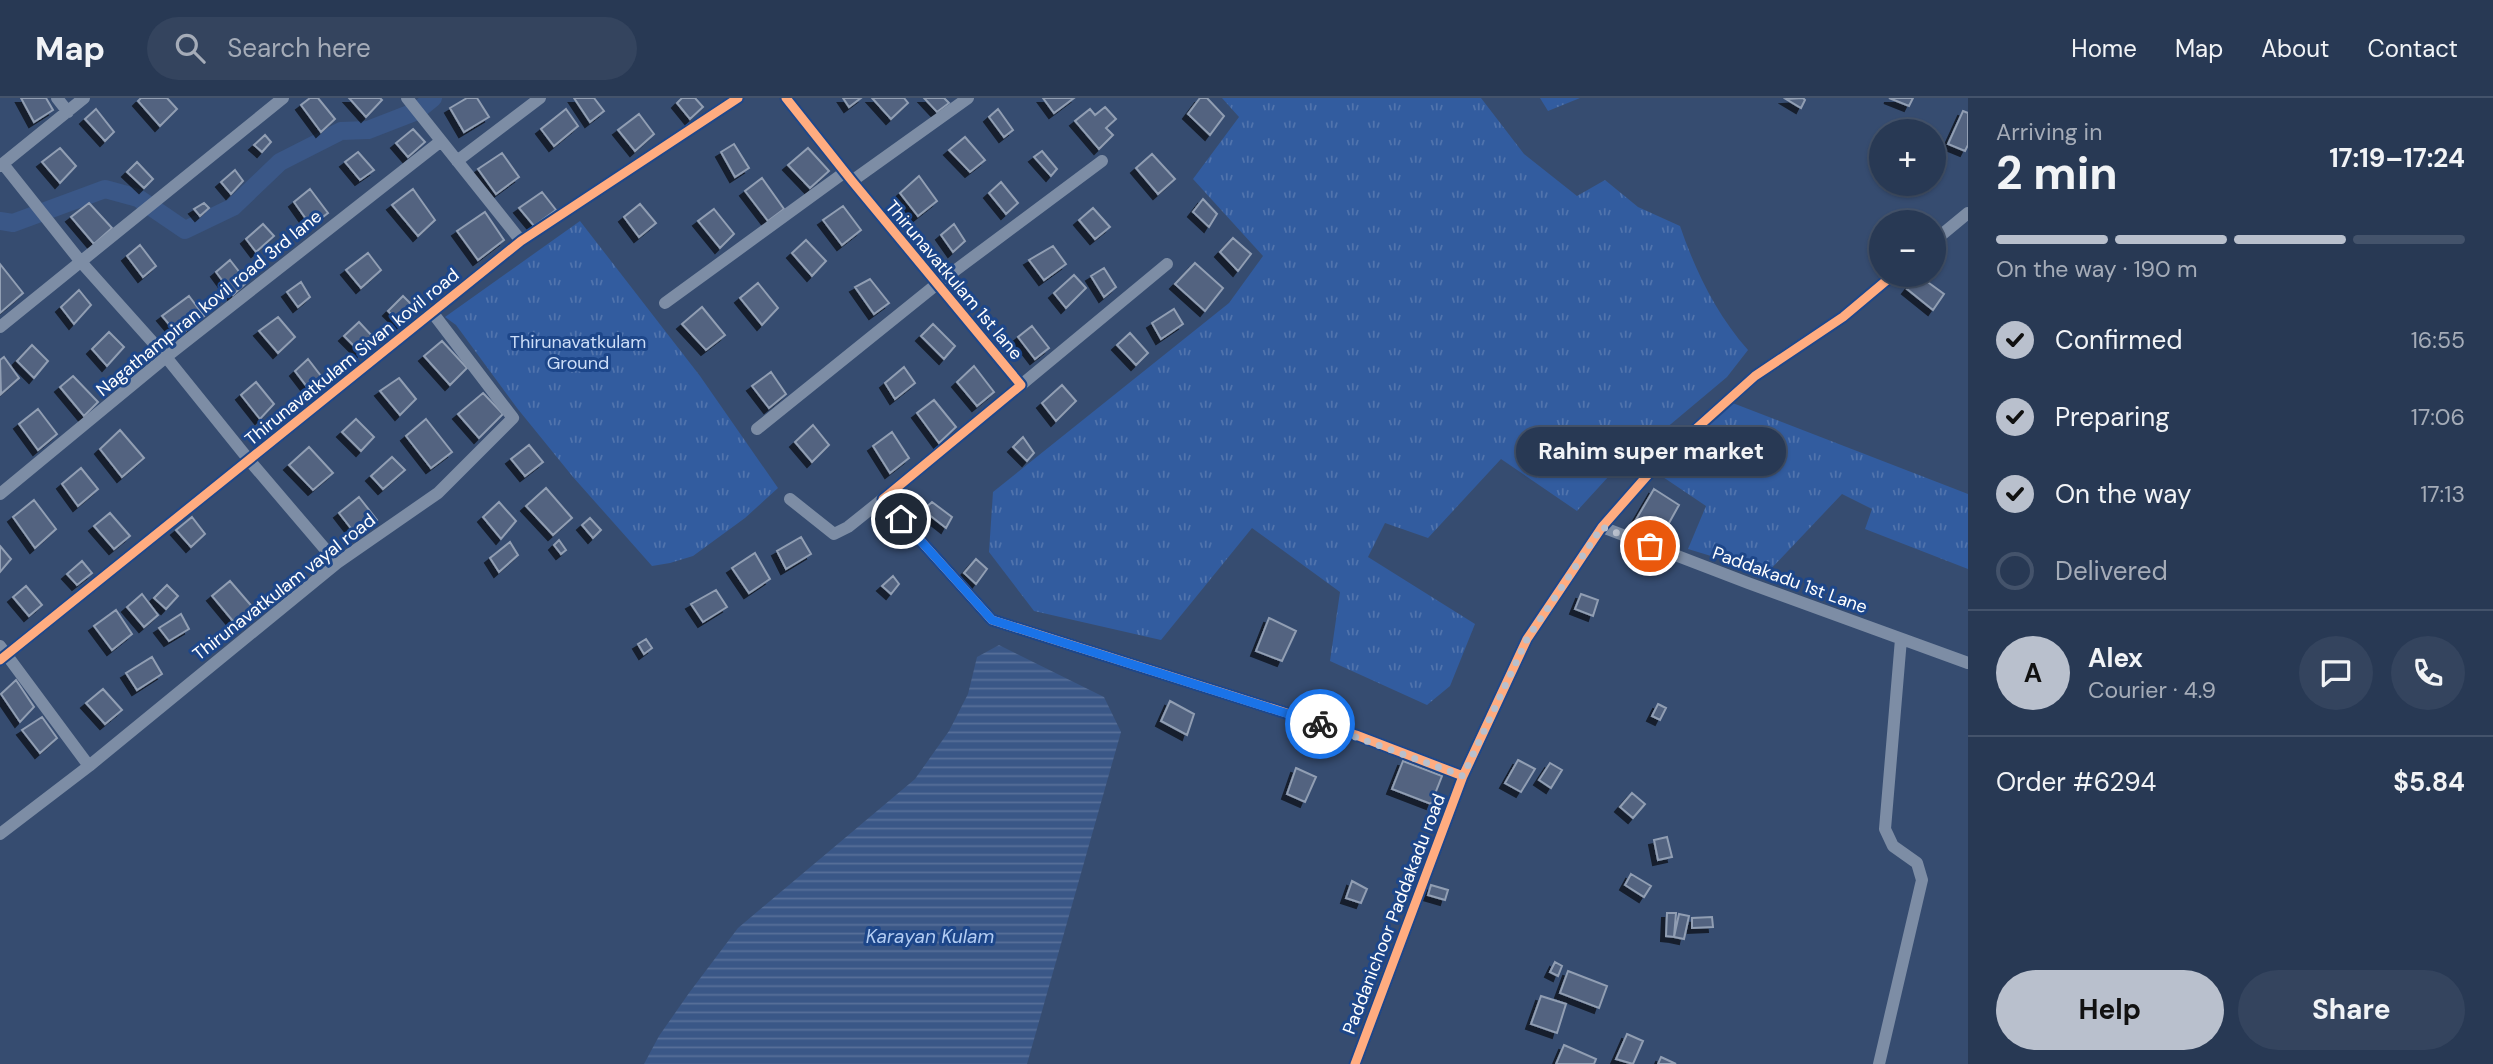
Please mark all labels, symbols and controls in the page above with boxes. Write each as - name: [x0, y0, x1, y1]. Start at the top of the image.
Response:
- search box: [147, 17, 637, 80]
- text: Map: [35, 27, 105, 70]
- icon: search: [171, 29, 209, 67]
- text: Search here: [227, 31, 371, 65]
- text: Home: [2071, 33, 2137, 64]
- text: Map: [2175, 33, 2223, 64]
- text: About: [2261, 33, 2330, 64]
- text: Contact: [2368, 33, 2458, 64]
- text: Arriving in: [1996, 117, 2102, 147]
- map controls: [1869, 119, 1946, 287]
- button: +: [1869, 119, 1946, 196]
- text: 17:19–17:24: [2329, 141, 2465, 175]
- text: 2 min: [1996, 143, 2118, 203]
- street label: Thirunavatkulam 1st lane: [880, 195, 1028, 365]
- street label: Nagathampiran kovil road 3rd lane: [91, 204, 327, 402]
- button: −: [1869, 210, 1946, 287]
- text: On the way · 190 m: [1996, 254, 2197, 284]
- street label: Thirunavatkulam Sivan kovil road: [240, 263, 464, 451]
- icon: check: [1996, 321, 2034, 359]
- text: Confirmed: [2055, 323, 2182, 357]
- text: 16:55: [2411, 325, 2465, 355]
- park label: Thirunavatkulam Ground: [510, 330, 646, 375]
- icon: check: [1996, 398, 2034, 436]
- text: Preparing: [2055, 400, 2170, 434]
- text: 17:06: [2411, 402, 2465, 432]
- callout: Rahim super market: [1515, 427, 1785, 476]
- text: Rahim super market: [1538, 436, 1764, 466]
- icon: check: [1996, 475, 2034, 513]
- text: On the way: [2055, 477, 2191, 511]
- text: 17:13: [2420, 479, 2465, 509]
- pin: [871, 489, 931, 549]
- icon: home: [882, 500, 920, 538]
- street label: Thirunavatkulam vayal road: [188, 508, 380, 666]
- pin: [1620, 516, 1680, 576]
- icon: bag: [1631, 527, 1669, 565]
- street label: Paddakadu 1st Lane: [1709, 541, 1871, 619]
- text: Delivered: [2055, 554, 2168, 588]
- button: chat: [2299, 636, 2373, 710]
- button: phone: [2391, 636, 2465, 710]
- text: Alex: [2088, 641, 2143, 675]
- text: A: [2024, 656, 2042, 690]
- text: Courier · 4.9: [2088, 675, 2216, 705]
- courier: [1285, 689, 1355, 759]
- icon: bike: [1301, 705, 1339, 743]
- text: Order #6294: [1996, 765, 2156, 799]
- text: $5.84: [2393, 765, 2465, 799]
- street label: Paddanichoor Paddakadu road: [1337, 790, 1451, 1038]
- water label: Karayan Kulam: [866, 924, 994, 949]
- button: Help: [1996, 970, 2224, 1050]
- button: Share: [2238, 970, 2465, 1050]

